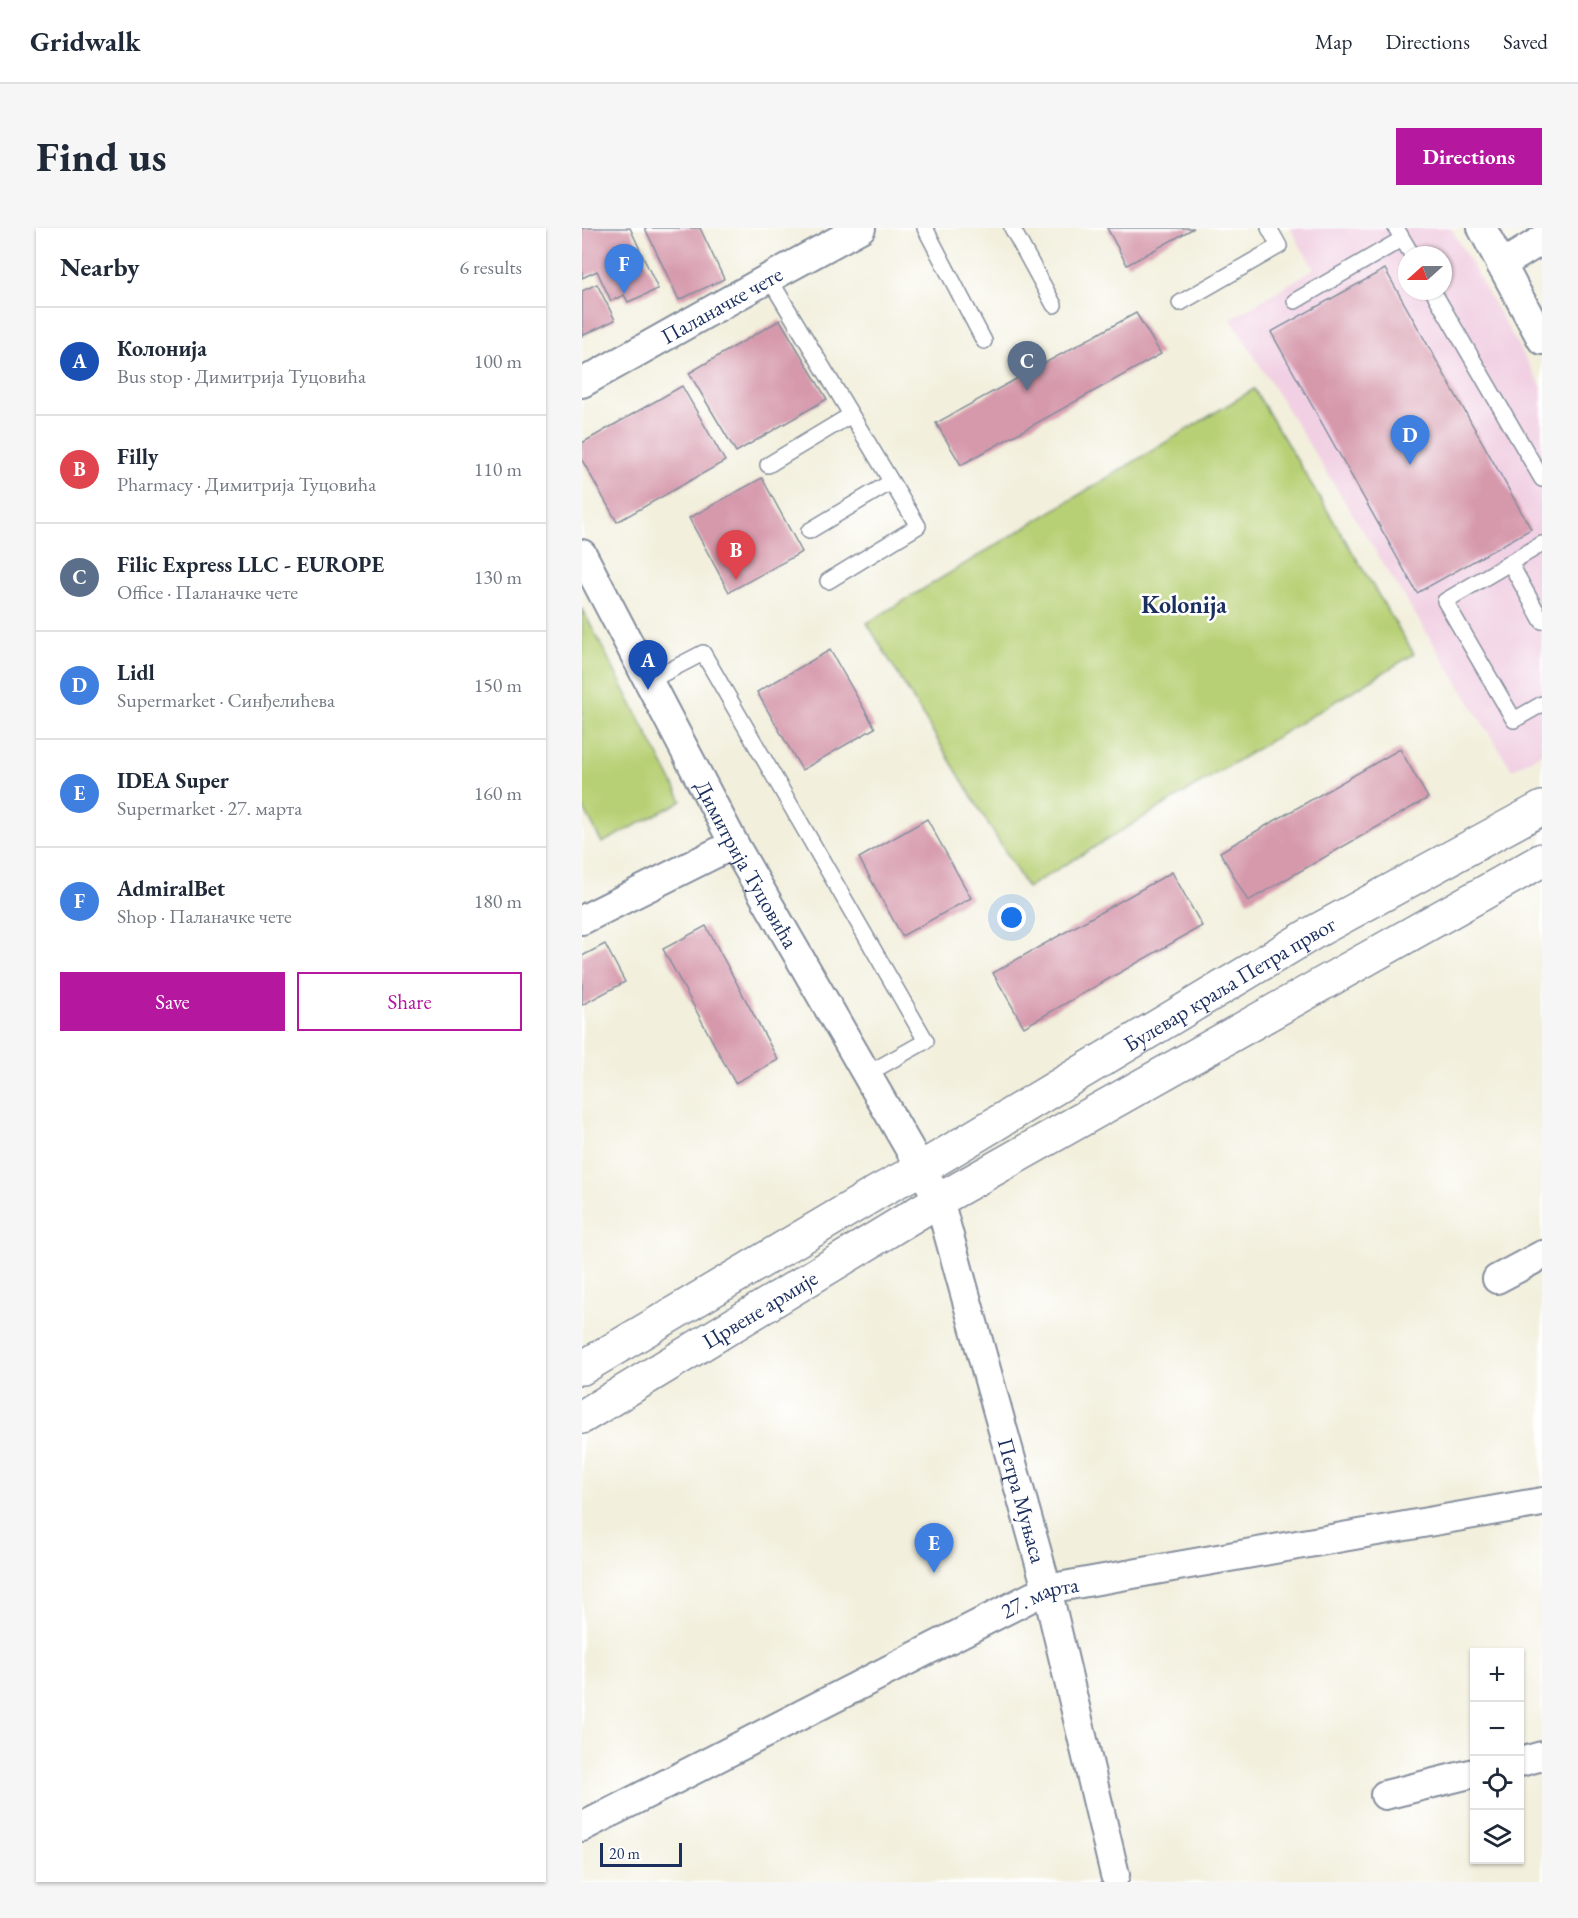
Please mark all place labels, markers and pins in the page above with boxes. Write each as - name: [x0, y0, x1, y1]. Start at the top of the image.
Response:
- pin: F: [604, 244, 644, 294]
- pin: C: [1008, 342, 1046, 391]
- pin: D: [1390, 416, 1430, 465]
- pin: B: [716, 530, 756, 580]
- pin: A: [628, 640, 668, 690]
- pin: E: [914, 1524, 954, 1573]

